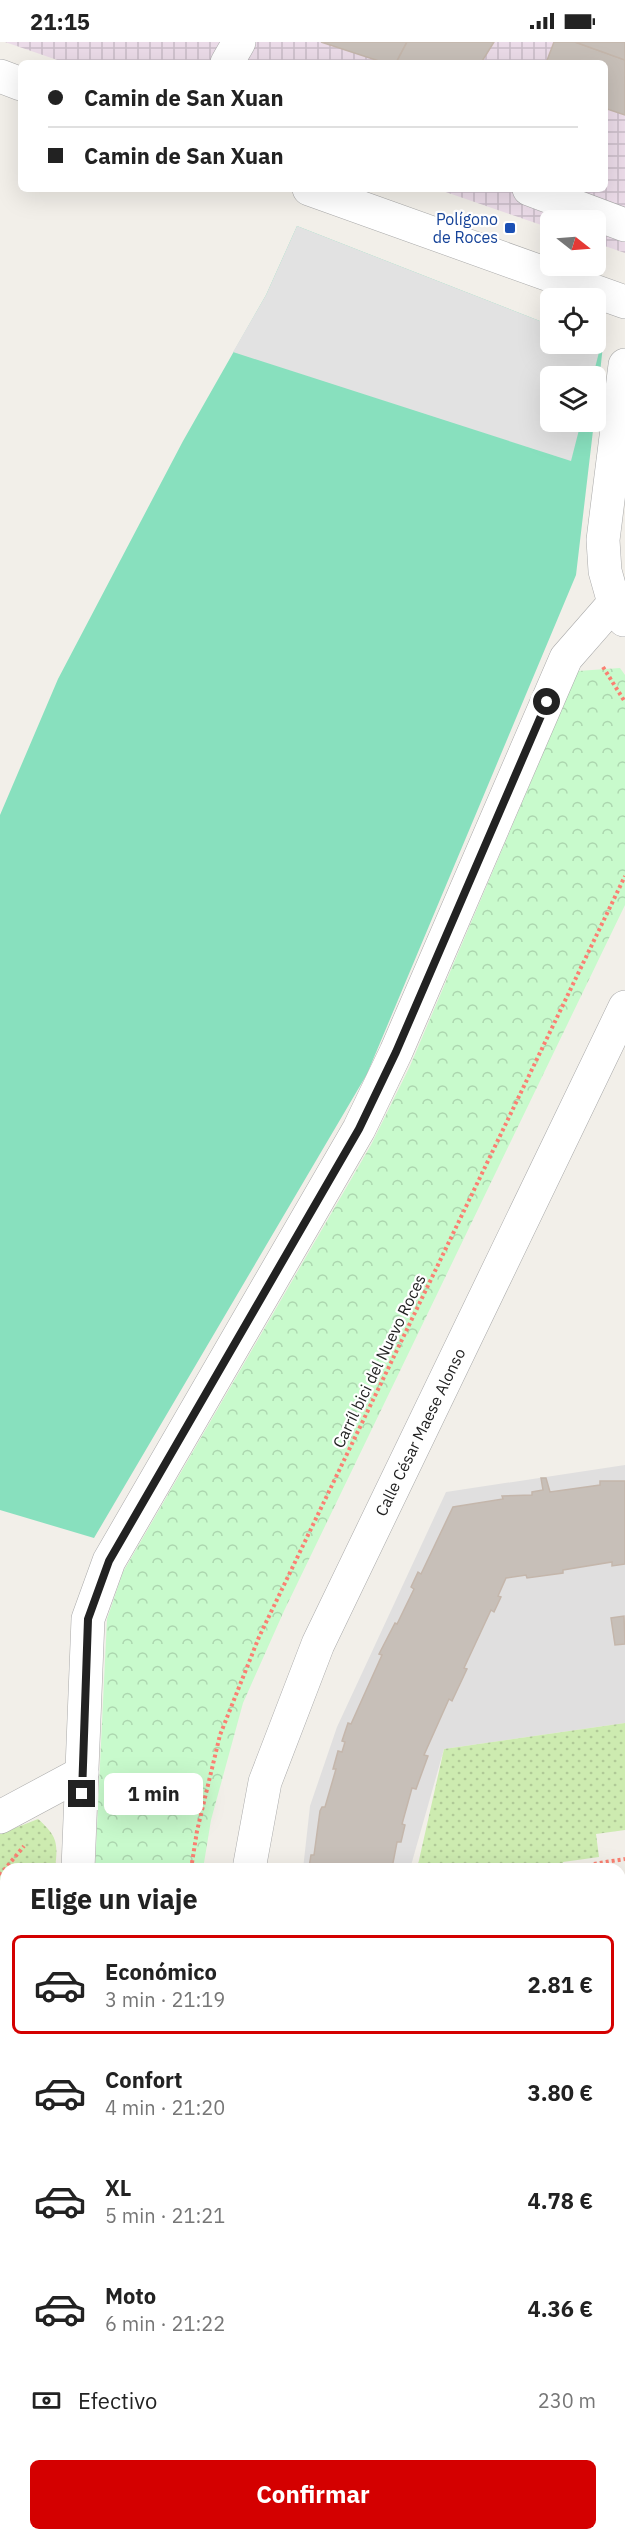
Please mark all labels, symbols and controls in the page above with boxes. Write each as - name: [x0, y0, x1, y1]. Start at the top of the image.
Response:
- text: 21:15: [30, 7, 90, 36]
- text: Camin de San Xuan: [84, 83, 284, 112]
- text: Camin de San Xuan: [84, 141, 284, 170]
- place label: Polígono de Roces: [433, 209, 498, 247]
- north arrow: [540, 210, 606, 276]
- map controls: [540, 210, 606, 432]
- marker: Polígono de Roces: [503, 221, 517, 235]
- button: locate: [540, 288, 606, 354]
- button: layers: [540, 366, 606, 432]
- route start: [533, 688, 560, 715]
- street label: Carríl bici del Nuevo Roces: [328, 1271, 430, 1451]
- street label: Calle César Maese Alonso: [371, 1345, 469, 1519]
- callout: 1 min: [103, 1773, 202, 1815]
- route end: [68, 1780, 95, 1807]
- text: 1 min: [127, 1780, 180, 1807]
- text: Elige un viaje: [30, 1881, 198, 1916]
- text: Económico: [105, 1957, 217, 1986]
- icon: car: [33, 1958, 87, 2012]
- text: 2.81 €: [528, 1970, 593, 1999]
- text: 3 min · 21:19: [105, 1986, 225, 2013]
- text: Confort: [105, 2065, 183, 2094]
- icon: car: [33, 2066, 87, 2120]
- text: 3.80 €: [528, 2078, 593, 2107]
- text: 4 min · 21:20: [105, 2094, 225, 2121]
- text: XL: [105, 2173, 131, 2202]
- icon: car: [33, 2174, 87, 2228]
- text: 4.78 €: [528, 2186, 593, 2215]
- text: 5 min · 21:21: [105, 2202, 225, 2229]
- text: Moto: [105, 2281, 156, 2310]
- icon: car: [33, 2282, 87, 2336]
- text: 4.36 €: [528, 2294, 593, 2323]
- text: 6 min · 21:22: [105, 2310, 225, 2337]
- icon: cash: [30, 2384, 63, 2417]
- text: Efectivo: [78, 2386, 157, 2415]
- text: 230 m: [538, 2387, 596, 2414]
- button: Confirmar: [30, 2460, 596, 2529]

